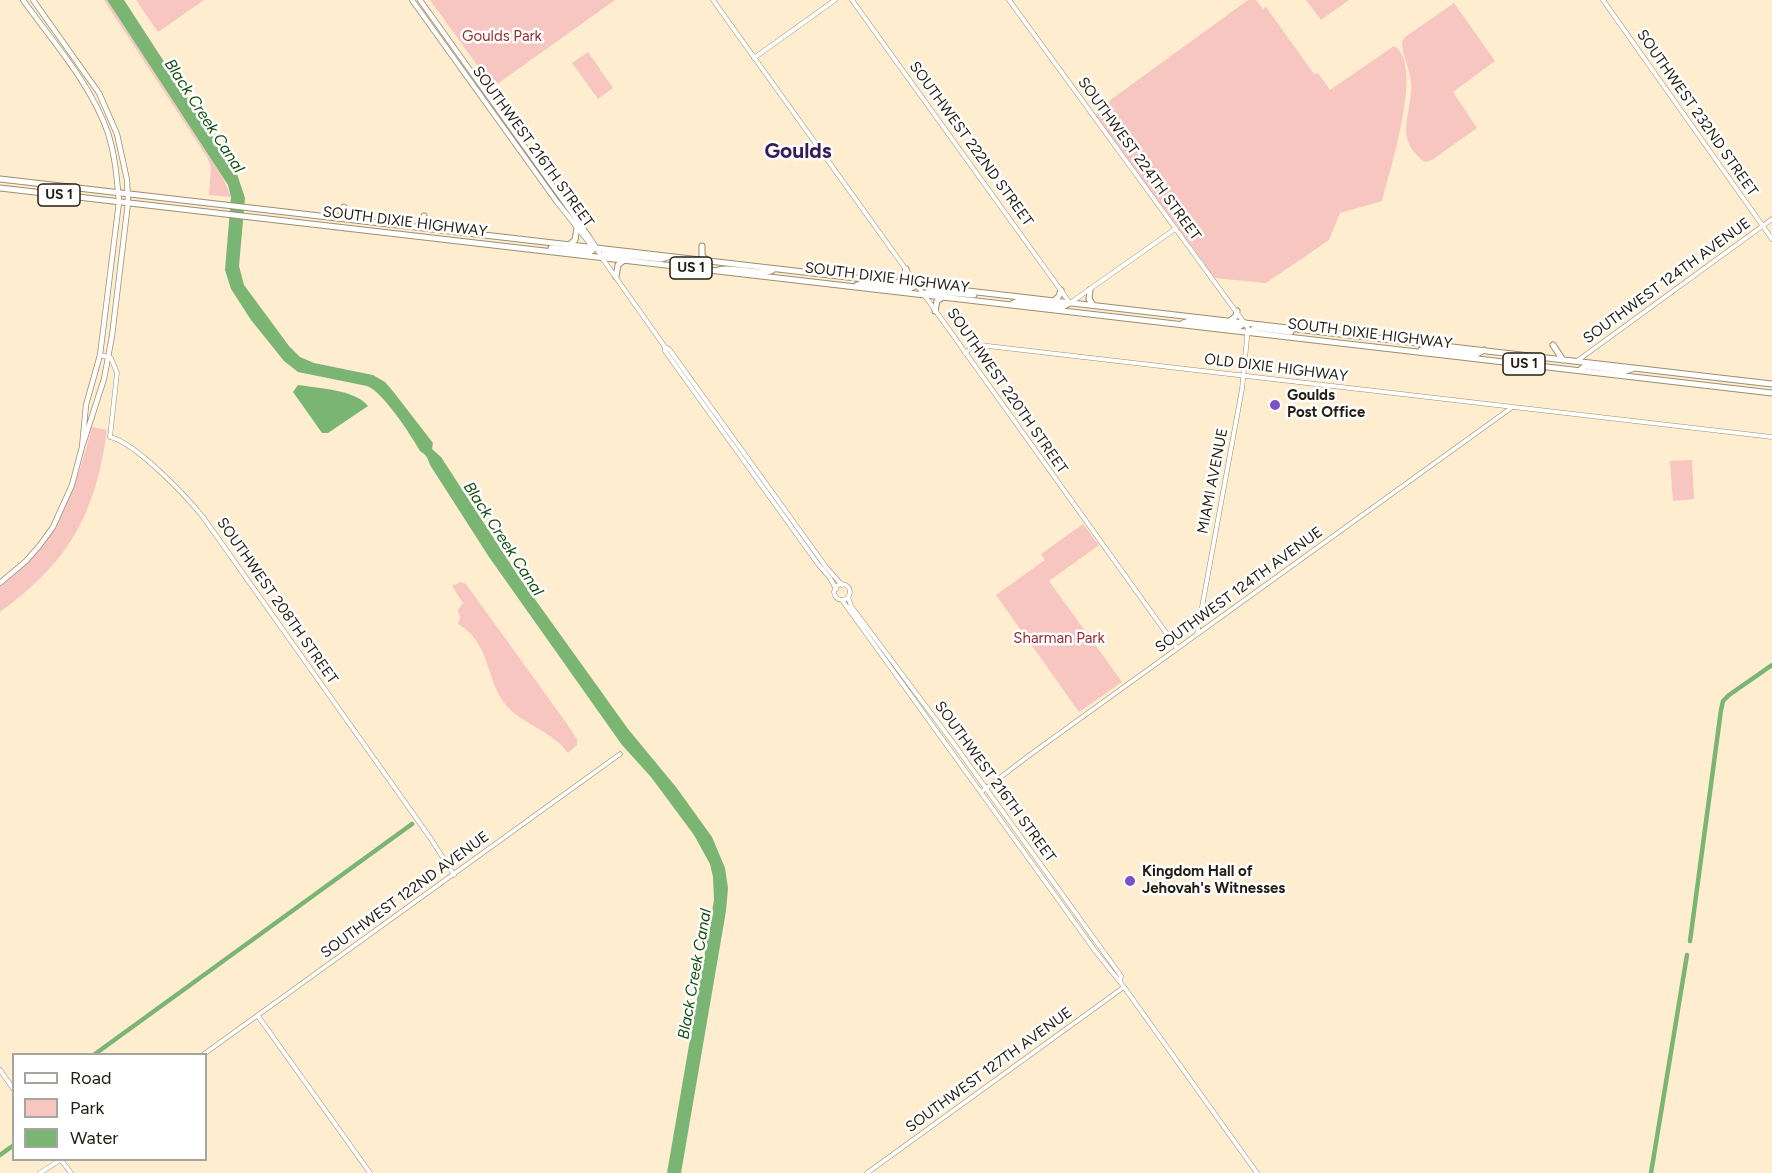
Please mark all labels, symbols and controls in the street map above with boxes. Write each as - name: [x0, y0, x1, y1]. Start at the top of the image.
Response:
- street label: SOUTHWEST 232ND STREET: [1633, 26, 1761, 200]
- park label: Goulds Park: [462, 28, 542, 46]
- water label: Black Creek Canal: [160, 55, 248, 177]
- street label: SOUTHWEST 222ND STREET: [905, 58, 1037, 230]
- street label: SOUTHWEST 216TH STREET: [469, 63, 597, 231]
- street label: SOUTHWEST 224TH STREET: [1074, 74, 1204, 244]
- district label: Goulds: [764, 139, 832, 165]
- road number: US 1: [38, 184, 80, 206]
- street label: SOUTH DIXIE HIGHWAY: [322, 203, 488, 241]
- street label: SOUTHWEST 124TH AVENUE: [1580, 214, 1754, 348]
- road number: US 1: [670, 257, 712, 279]
- street label: SOUTH DIXIE HIGHWAY: [804, 259, 970, 297]
- street label: SOUTHWEST 220TH STREET: [943, 305, 1071, 477]
- street label: SOUTH DIXIE HIGHWAY: [1287, 315, 1453, 353]
- street label: OLD DIXIE HIGHWAY: [1203, 350, 1349, 386]
- road number: US 1: [1503, 353, 1545, 375]
- place label: Goulds Post Office: [1287, 387, 1365, 422]
- marker: Goulds Post Office: [1268, 398, 1282, 412]
- street label: MIAMI AVENUE: [1194, 427, 1232, 535]
- water label: Black Creek Canal: [459, 478, 547, 600]
- street label: SOUTHWEST 208TH STREET: [213, 514, 341, 688]
- street label: SOUTHWEST 124TH AVENUE: [1152, 523, 1326, 657]
- park label: Sharman Park: [1013, 630, 1105, 648]
- street label: SOUTHWEST 216TH STREET: [931, 698, 1059, 866]
- street label: SOUTHWEST 122ND AVENUE: [317, 828, 493, 962]
- place label: Kingdom Hall of Jehovah's Witnesses: [1142, 863, 1285, 898]
- marker: Kingdom Hall of Jehovah's Witnesses: [1123, 874, 1137, 888]
- water label: Black Creek Canal: [674, 907, 716, 1041]
- street label: SOUTHWEST 127TH AVENUE: [902, 1004, 1076, 1136]
- legend: [12, 1053, 207, 1161]
- text: Road: [70, 1067, 111, 1089]
- text: Park: [70, 1097, 104, 1119]
- text: Water: [70, 1127, 118, 1149]

